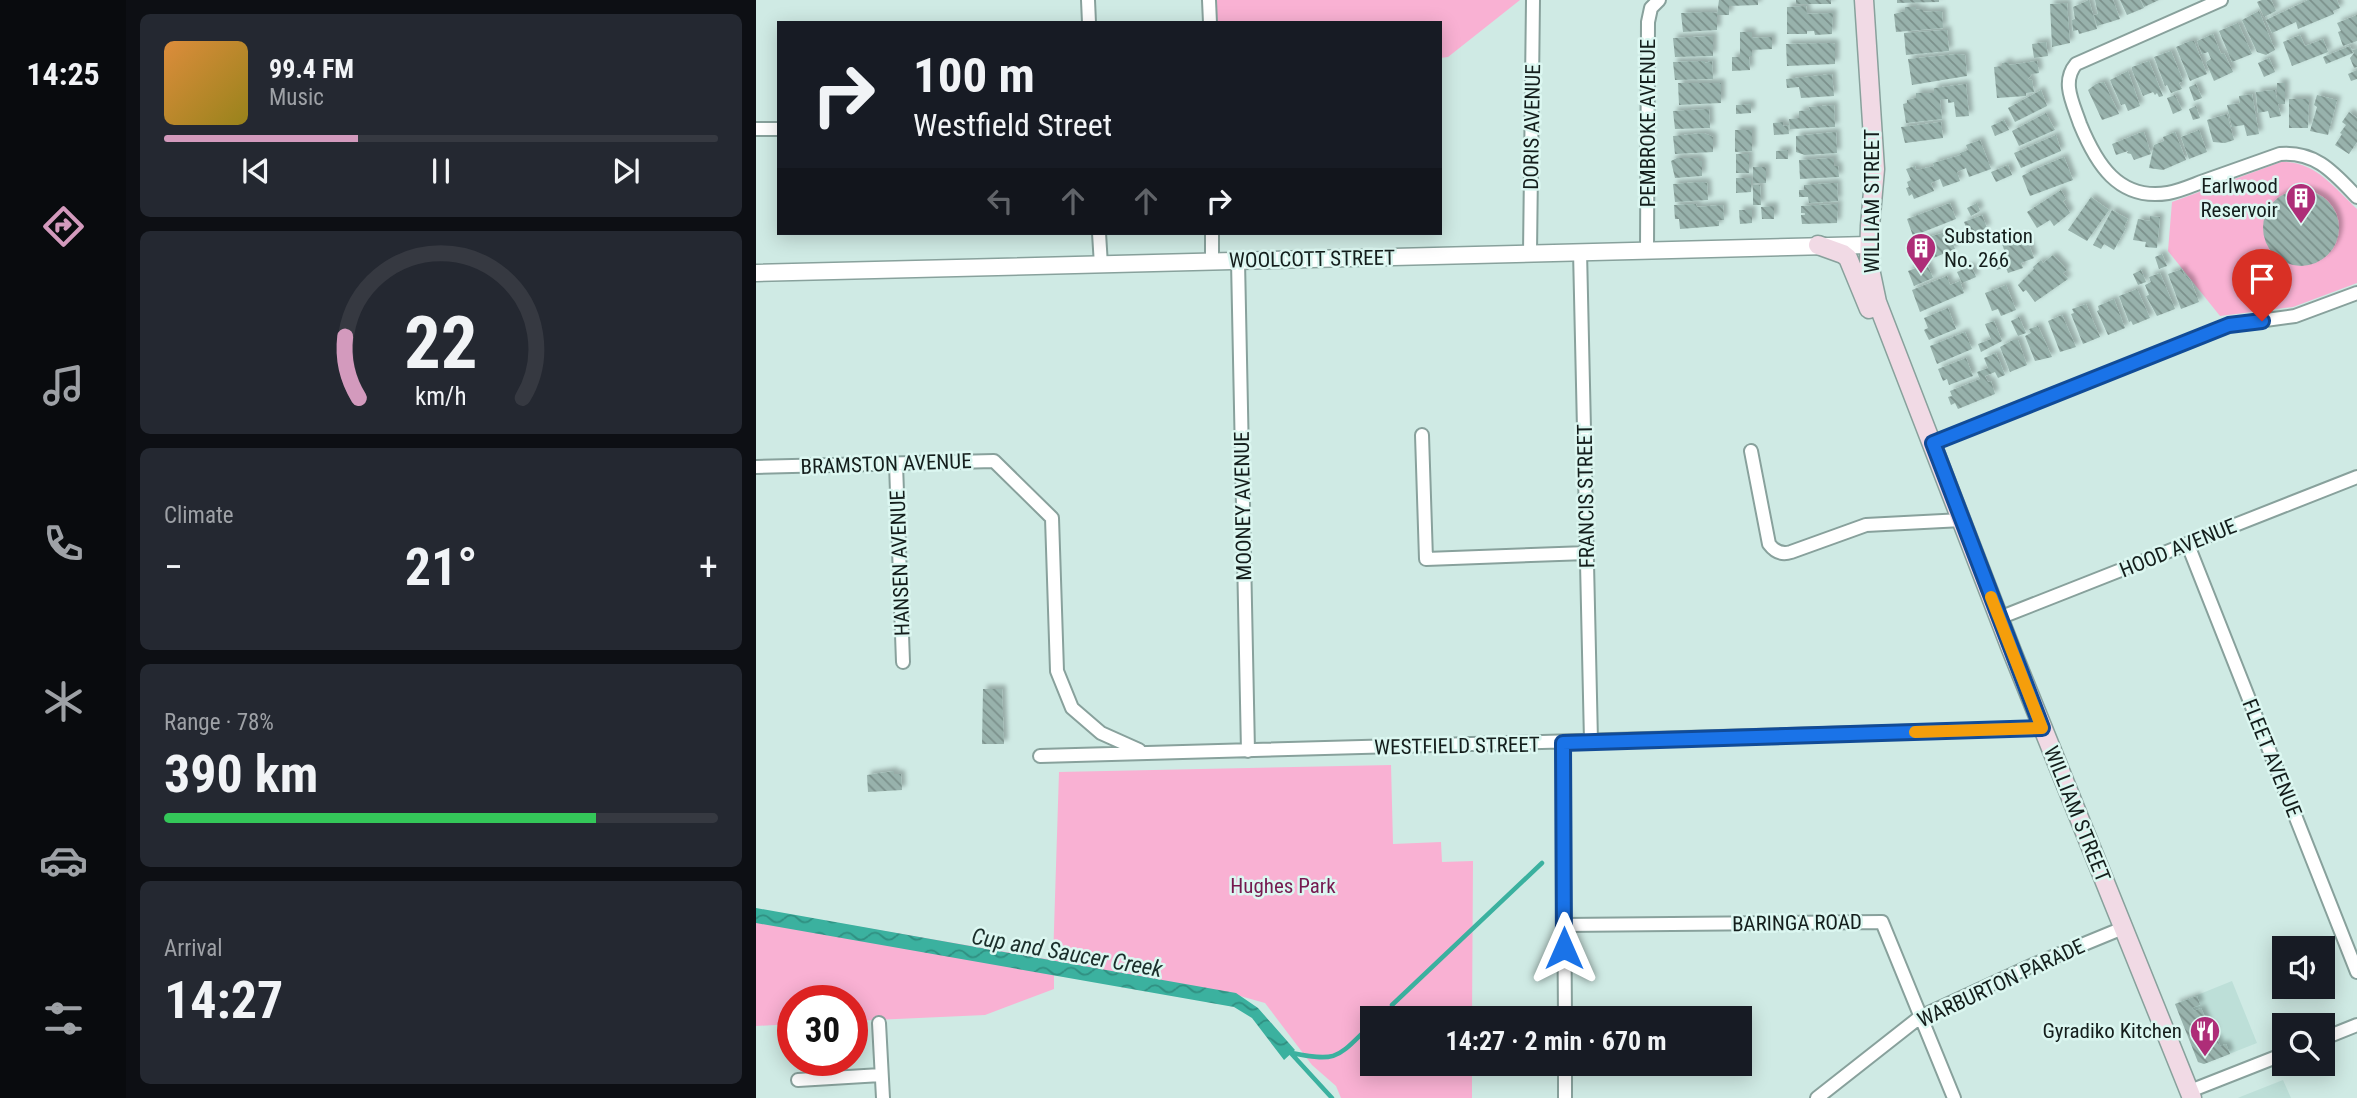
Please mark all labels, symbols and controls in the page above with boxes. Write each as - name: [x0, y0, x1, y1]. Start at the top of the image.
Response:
- street label: PEMBROKE AVENUE: [1636, 39, 1660, 207]
- text: 100 m: [913, 47, 1035, 104]
- icon: right: [798, 49, 889, 140]
- text: 99.4 FM: [269, 54, 354, 84]
- text: 14:25: [26, 55, 100, 93]
- street label: DORIS AVENUE: [1519, 64, 1545, 190]
- text: Music: [269, 84, 324, 111]
- text: Westfield Street: [913, 106, 1112, 144]
- street label: WILLIAM STREET: [1860, 129, 1884, 273]
- icon: previous: [237, 152, 275, 190]
- icon: pause: [422, 152, 460, 190]
- icon: next: [607, 152, 645, 190]
- place label: Earlwood Reservoir: [2200, 174, 2278, 222]
- building icon: Earlwood Reservoir: [2284, 181, 2318, 225]
- icon: left: [981, 182, 1019, 220]
- icon: ahead: [1054, 182, 1092, 220]
- icon: ahead: [1127, 182, 1165, 220]
- icon: right: [1200, 182, 1238, 220]
- icon: directions: [39, 202, 88, 251]
- place label: Substation No. 266: [1944, 224, 2033, 272]
- building icon: Substation No. 266: [1904, 231, 1938, 275]
- street label: WOOLCOTT STREET: [1229, 246, 1395, 272]
- pin: [2232, 249, 2292, 321]
- icon: arrive: [2243, 260, 2281, 298]
- text: 22: [404, 301, 478, 387]
- icon: music: [39, 361, 88, 410]
- text: km/h: [415, 382, 467, 411]
- street label: FRANCIS STREET: [1573, 424, 1599, 568]
- street label: MOONEY AVENUE: [1230, 431, 1256, 581]
- street label: BRAMSTON AVENUE: [800, 449, 972, 479]
- street label: HANSEN AVENUE: [885, 490, 915, 636]
- text: Climate: [164, 502, 234, 529]
- street label: HOOD AVENUE: [2116, 514, 2240, 582]
- icon: phone: [39, 519, 88, 568]
- text: 21°: [405, 537, 477, 598]
- text: −: [164, 545, 183, 589]
- text: +: [699, 545, 718, 589]
- icon: climate: [39, 677, 88, 726]
- street label: FLEET AVENUE: [2237, 695, 2307, 821]
- text: Range · 78%: [164, 709, 274, 736]
- street label: WESTFIELD STREET: [1374, 733, 1540, 759]
- street label: WILLIAM STREET: [2039, 743, 2115, 886]
- text: 390 km: [164, 744, 318, 805]
- icon: car: [39, 836, 88, 885]
- park label: Hughes Park: [1230, 874, 1336, 898]
- street label: BARINGA ROAD: [1732, 910, 1862, 936]
- position arrow: [1527, 911, 1601, 985]
- water label: Cup and Saucer Creek: [969, 923, 1166, 983]
- street label: WARBURTON PARADE: [1914, 934, 2088, 1032]
- text: Arrival: [164, 935, 223, 962]
- map controls: [2272, 936, 2335, 1076]
- button: sound: [2272, 936, 2335, 999]
- text: 14:27: [164, 970, 283, 1031]
- speed limit sign: 30: [777, 985, 868, 1076]
- icon: filters: [39, 994, 88, 1043]
- button: search: [2272, 1013, 2335, 1076]
- restaurant icon: Gyradiko Kitchen: [2188, 1014, 2222, 1058]
- place label: Gyradiko Kitchen: [2042, 1019, 2182, 1043]
- text: 14:27 · 2 min · 670 m: [1446, 1026, 1666, 1056]

